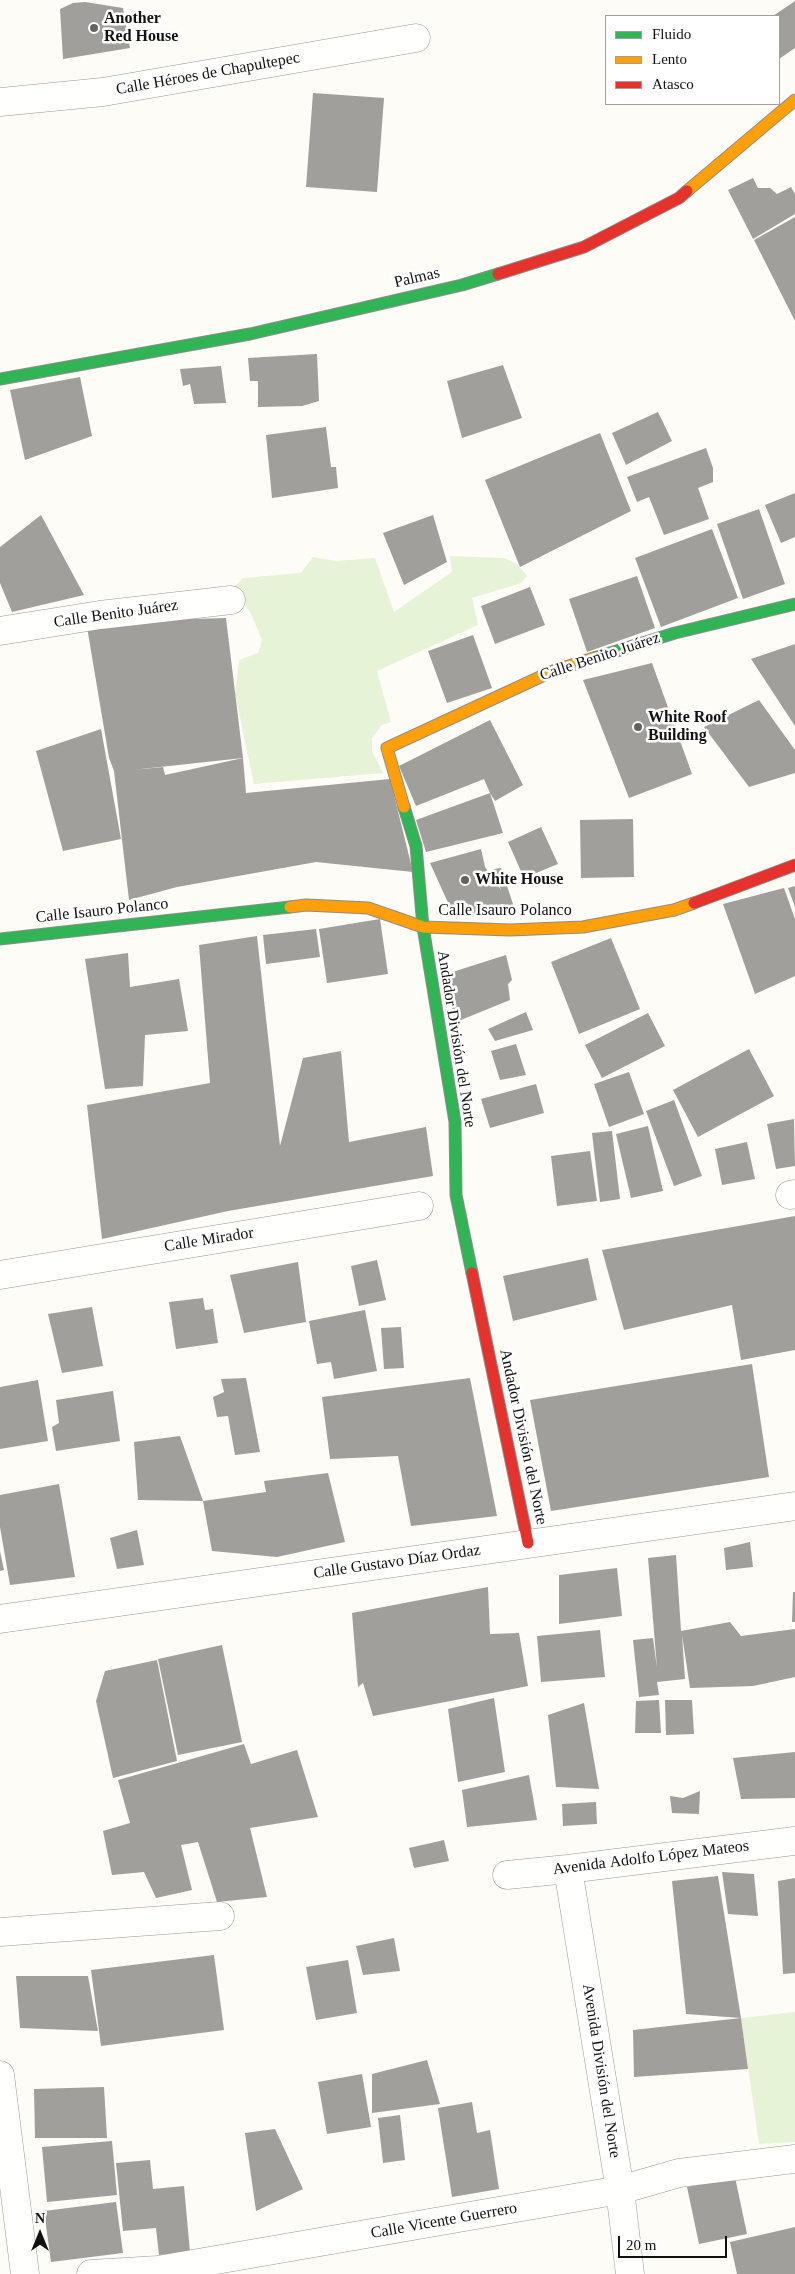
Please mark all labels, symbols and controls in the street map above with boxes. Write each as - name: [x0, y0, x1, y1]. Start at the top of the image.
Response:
- place label: Another Red House: [104, 9, 178, 47]
- legend: [605, 15, 780, 105]
- marker: Another Red House: [88, 22, 100, 34]
- text: Fluido: [652, 26, 691, 42]
- street label: Calle Héroes de Chapultepec: [115, 48, 301, 100]
- text: Lento: [652, 51, 687, 67]
- text: Atasco: [652, 76, 694, 92]
- street label: Palmas: [392, 263, 442, 293]
- street label: Calle Benito Juárez: [53, 596, 179, 632]
- street label: Calle Benito Juárez: [537, 629, 663, 685]
- place label: White Roof Building: [648, 708, 727, 746]
- marker: White Roof Building: [632, 721, 644, 733]
- place label: White House: [475, 870, 563, 890]
- marker: White House: [459, 874, 471, 886]
- street label: Calle Isauro Polanco: [35, 894, 169, 928]
- street label: Calle Isauro Polanco: [438, 901, 572, 921]
- street label: Andador División del Norte: [433, 949, 479, 1129]
- street label: Calle Mirador: [163, 1223, 255, 1257]
- street label: Andador División del Norte: [495, 1347, 551, 1527]
- street label: Calle Gustavo Díaz Ordaz: [312, 1541, 482, 1583]
- street label: Avenida Adolfo López Mateos: [552, 1836, 750, 1880]
- street label: Avenida División del Norte: [578, 1983, 624, 2159]
- street label: Calle Vicente Guerrero: [369, 2199, 519, 2243]
- north arrow: [15, 2209, 65, 2259]
- text: N: [35, 2211, 45, 2226]
- scale bar: [620, 2226, 729, 2258]
- text: 20 m: [626, 2237, 656, 2253]

